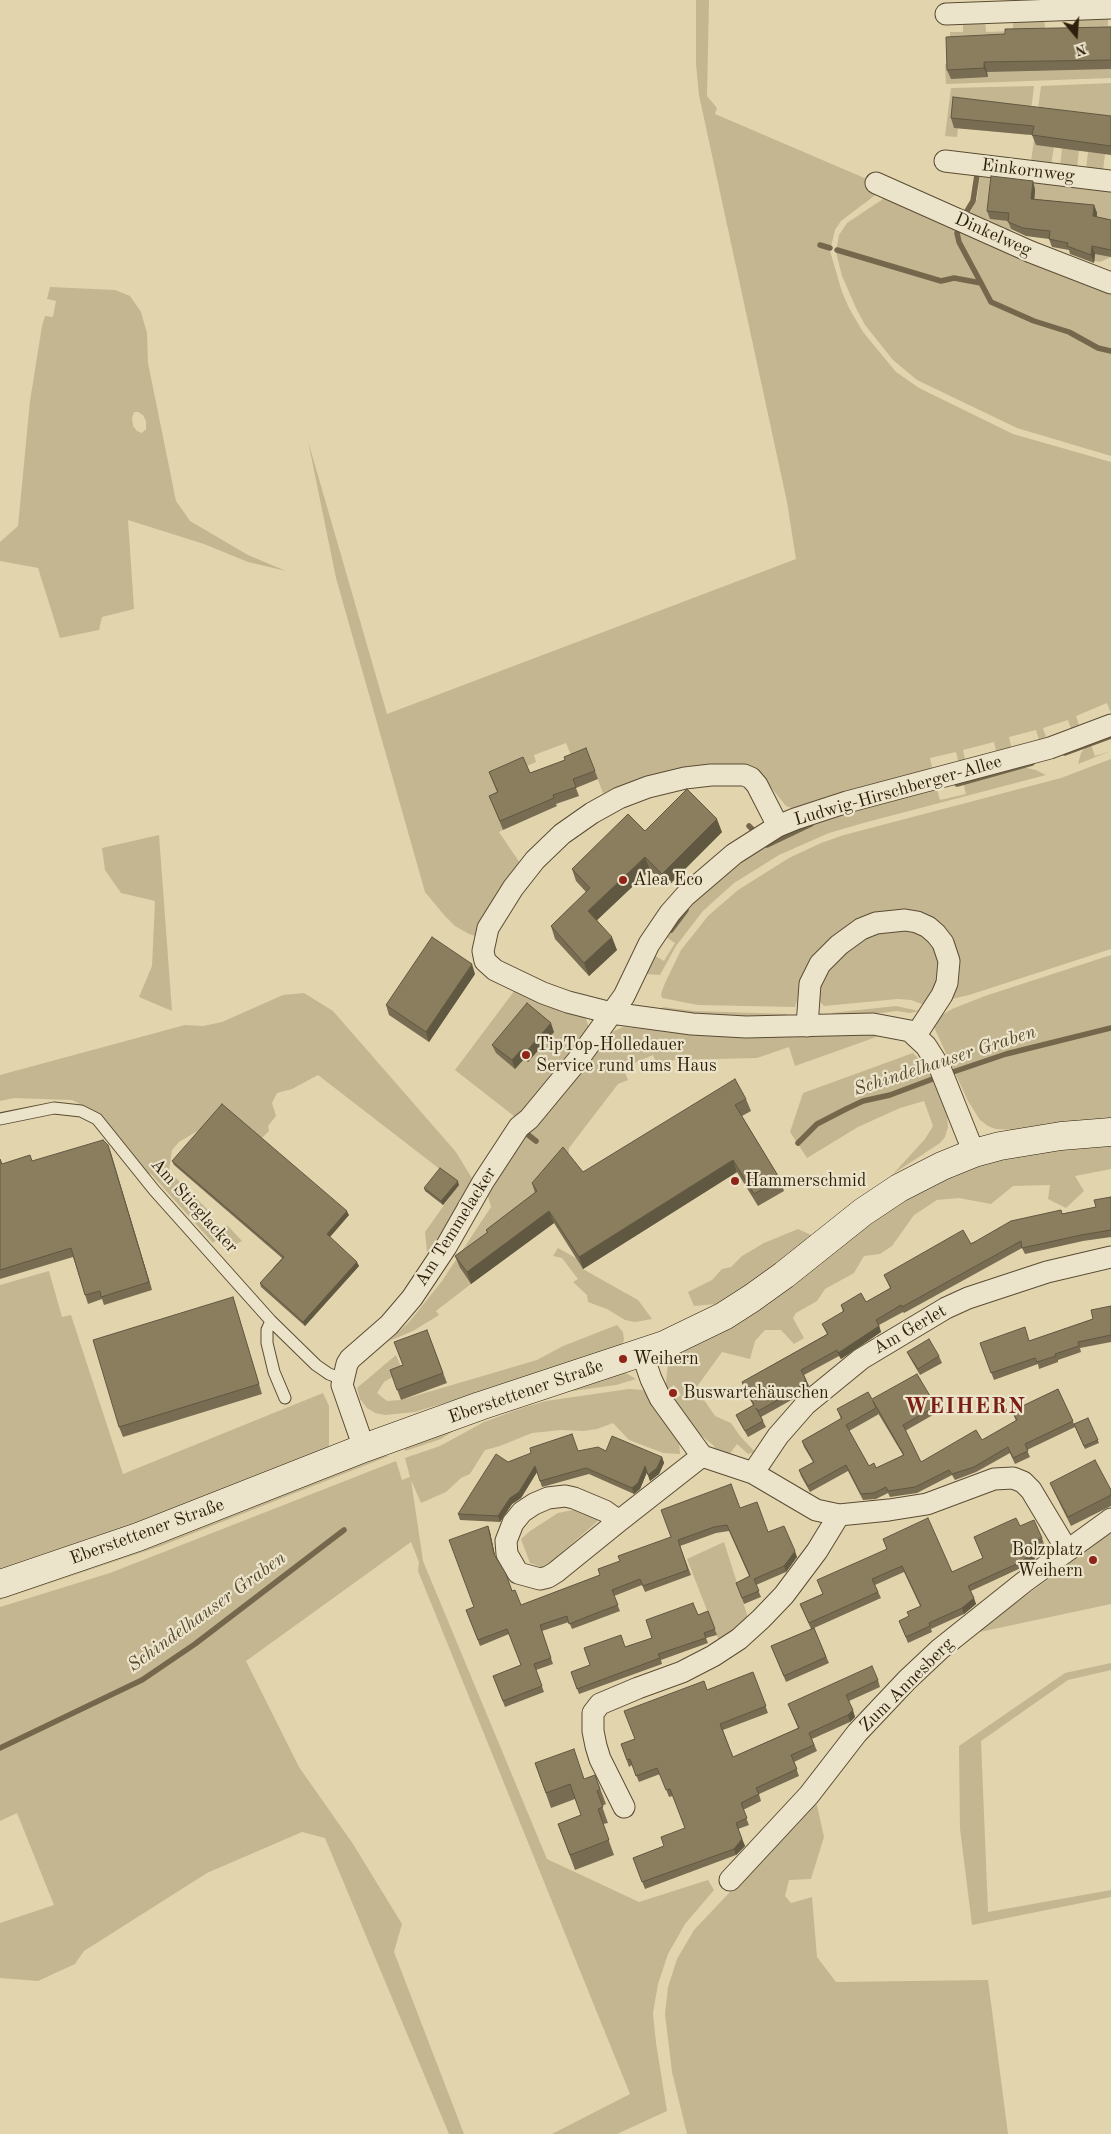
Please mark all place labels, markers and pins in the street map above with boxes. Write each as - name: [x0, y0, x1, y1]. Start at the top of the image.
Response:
- place label: Alea Eco: [633, 869, 703, 891]
- marker: Alea Eco: [617, 874, 629, 886]
- place label: TipTop-Holledauer Service rund ums Haus: [536, 1034, 717, 1076]
- marker: TipTop-Holledauer Service rund ums Haus: [520, 1049, 532, 1061]
- place label: Hammerschmid: [745, 1170, 866, 1192]
- marker: Hammerschmid: [729, 1175, 741, 1187]
- place label: Weihern: [633, 1348, 699, 1370]
- marker: Weihern: [617, 1353, 629, 1365]
- place label: Buswartehäuschen: [683, 1382, 829, 1404]
- marker: Buswartehäuschen: [667, 1387, 679, 1399]
- place label: Bolzplatz Weihern: [1012, 1539, 1083, 1582]
- marker: Bolzplatz Weihern: [1087, 1554, 1099, 1566]

